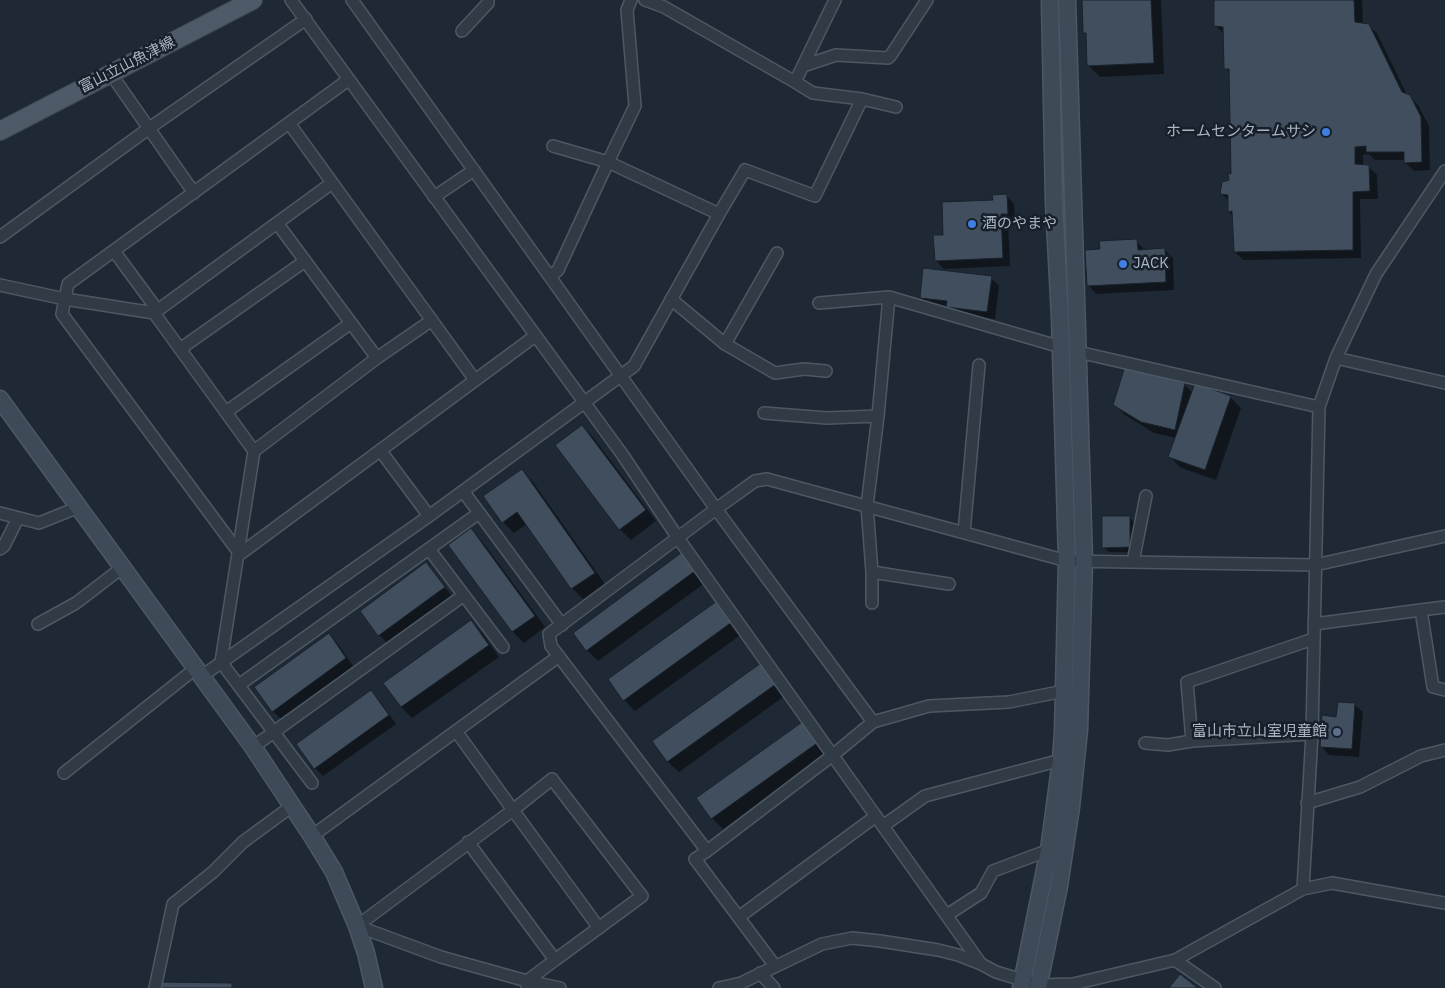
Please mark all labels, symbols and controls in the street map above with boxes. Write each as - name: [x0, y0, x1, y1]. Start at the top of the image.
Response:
- street label: 富山立山魚津線: [76, 33, 178, 97]
- place label: ホームセンタームサシ: [1166, 123, 1316, 141]
- marker: ホームセンタームサシ: [1320, 126, 1332, 138]
- place label: 酒のやまや: [982, 215, 1057, 233]
- marker: 酒のやまや: [966, 218, 978, 230]
- place label: JACK: [1133, 255, 1169, 273]
- marker: JACK: [1117, 258, 1129, 270]
- place label: 富山市立山室児童館: [1192, 723, 1327, 741]
- marker: 富山市立山室児童館: [1331, 726, 1343, 738]

